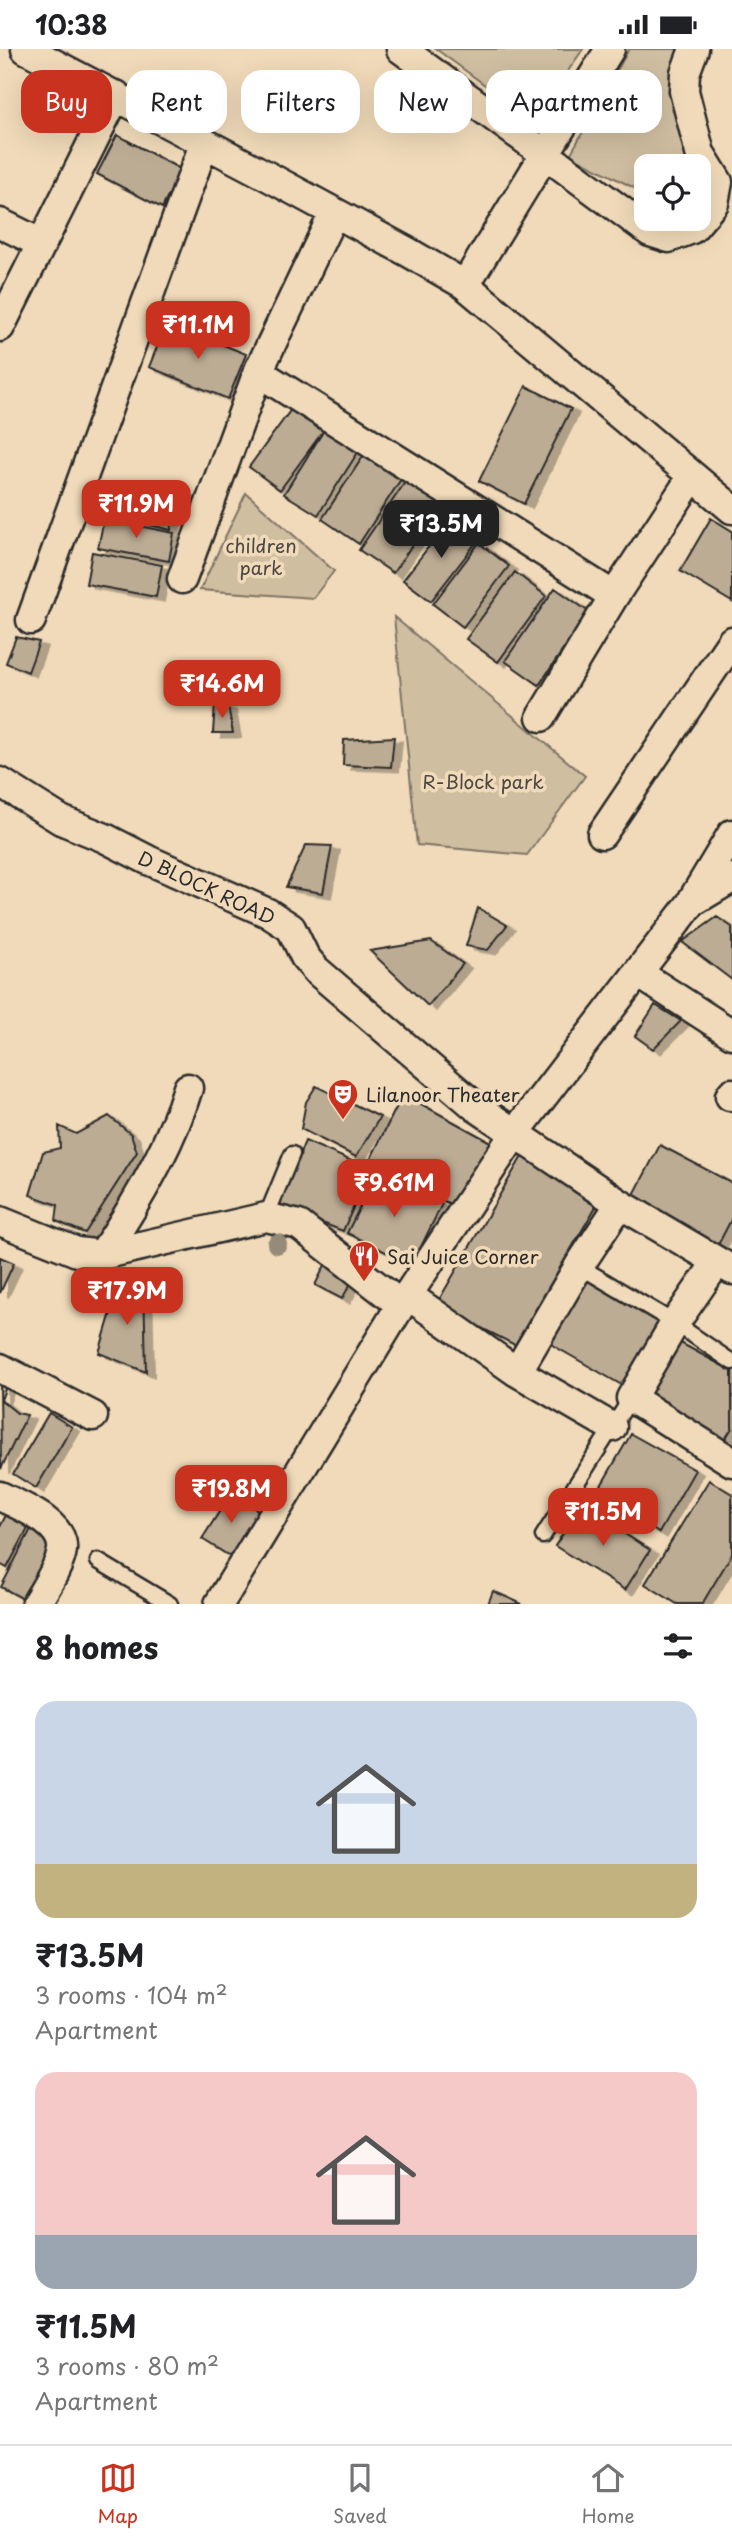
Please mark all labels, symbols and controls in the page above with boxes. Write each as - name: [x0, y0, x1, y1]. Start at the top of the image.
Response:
- text: 10:38: [35, 5, 108, 44]
- chip: Buy: [21, 70, 112, 133]
- chip: Rent: [126, 70, 227, 133]
- chip: Filters: [241, 70, 360, 133]
- chip: New: [374, 70, 472, 133]
- chip: Apartment: [486, 70, 662, 133]
- map controls: [634, 154, 711, 231]
- button: locate: [634, 154, 711, 231]
- pin: ₹11.1M: [141, 301, 255, 361]
- text: ₹11.1M: [162, 306, 234, 341]
- pin: ₹11.9M: [79, 481, 193, 540]
- text: ₹11.9M: [98, 485, 174, 520]
- pin: ₹13.5M: [384, 501, 498, 560]
- text: ₹13.5M: [399, 505, 483, 540]
- park label: children park: [225, 531, 297, 581]
- pin: ₹14.6M: [165, 661, 279, 720]
- text: ₹14.6M: [179, 665, 265, 700]
- park label: R-Block park: [422, 767, 544, 795]
- street label: D BLOCK ROAD: [134, 843, 280, 931]
- theatre icon: Lilanoor Theater: [326, 1077, 360, 1121]
- place label: Lilanoor Theater: [366, 1080, 520, 1108]
- pin: ₹9.61M: [337, 1159, 451, 1219]
- text: ₹9.61M: [353, 1164, 435, 1199]
- restaurant icon: Sai Juice Corner: [347, 1239, 381, 1283]
- place label: Sai Juice Corner: [387, 1242, 539, 1270]
- pin: ₹17.9M: [70, 1267, 184, 1327]
- text: ₹17.9M: [87, 1272, 167, 1307]
- pin: ₹19.8M: [174, 1465, 288, 1525]
- text: ₹19.8M: [191, 1470, 271, 1505]
- pin: ₹11.5M: [546, 1489, 660, 1548]
- text: ₹11.5M: [564, 1493, 642, 1528]
- text: 8 homes: [35, 1624, 158, 1669]
- icon: filters: [659, 1627, 697, 1665]
- icon: home: [303, 1746, 429, 1872]
- text: ₹13.5M: [35, 1932, 144, 1977]
- text: 3 rooms · 104 m²: [35, 1977, 228, 2012]
- text: Apartment: [35, 2012, 158, 2047]
- icon: home: [303, 2117, 429, 2243]
- text: ₹11.5M: [35, 2303, 137, 2348]
- text: 3 rooms · 80 m²: [35, 2348, 219, 2383]
- text: Apartment: [35, 2383, 158, 2418]
- tab: Map: [97, 2459, 138, 2529]
- tab: Saved: [333, 2459, 387, 2529]
- tab: Home: [582, 2459, 635, 2529]

